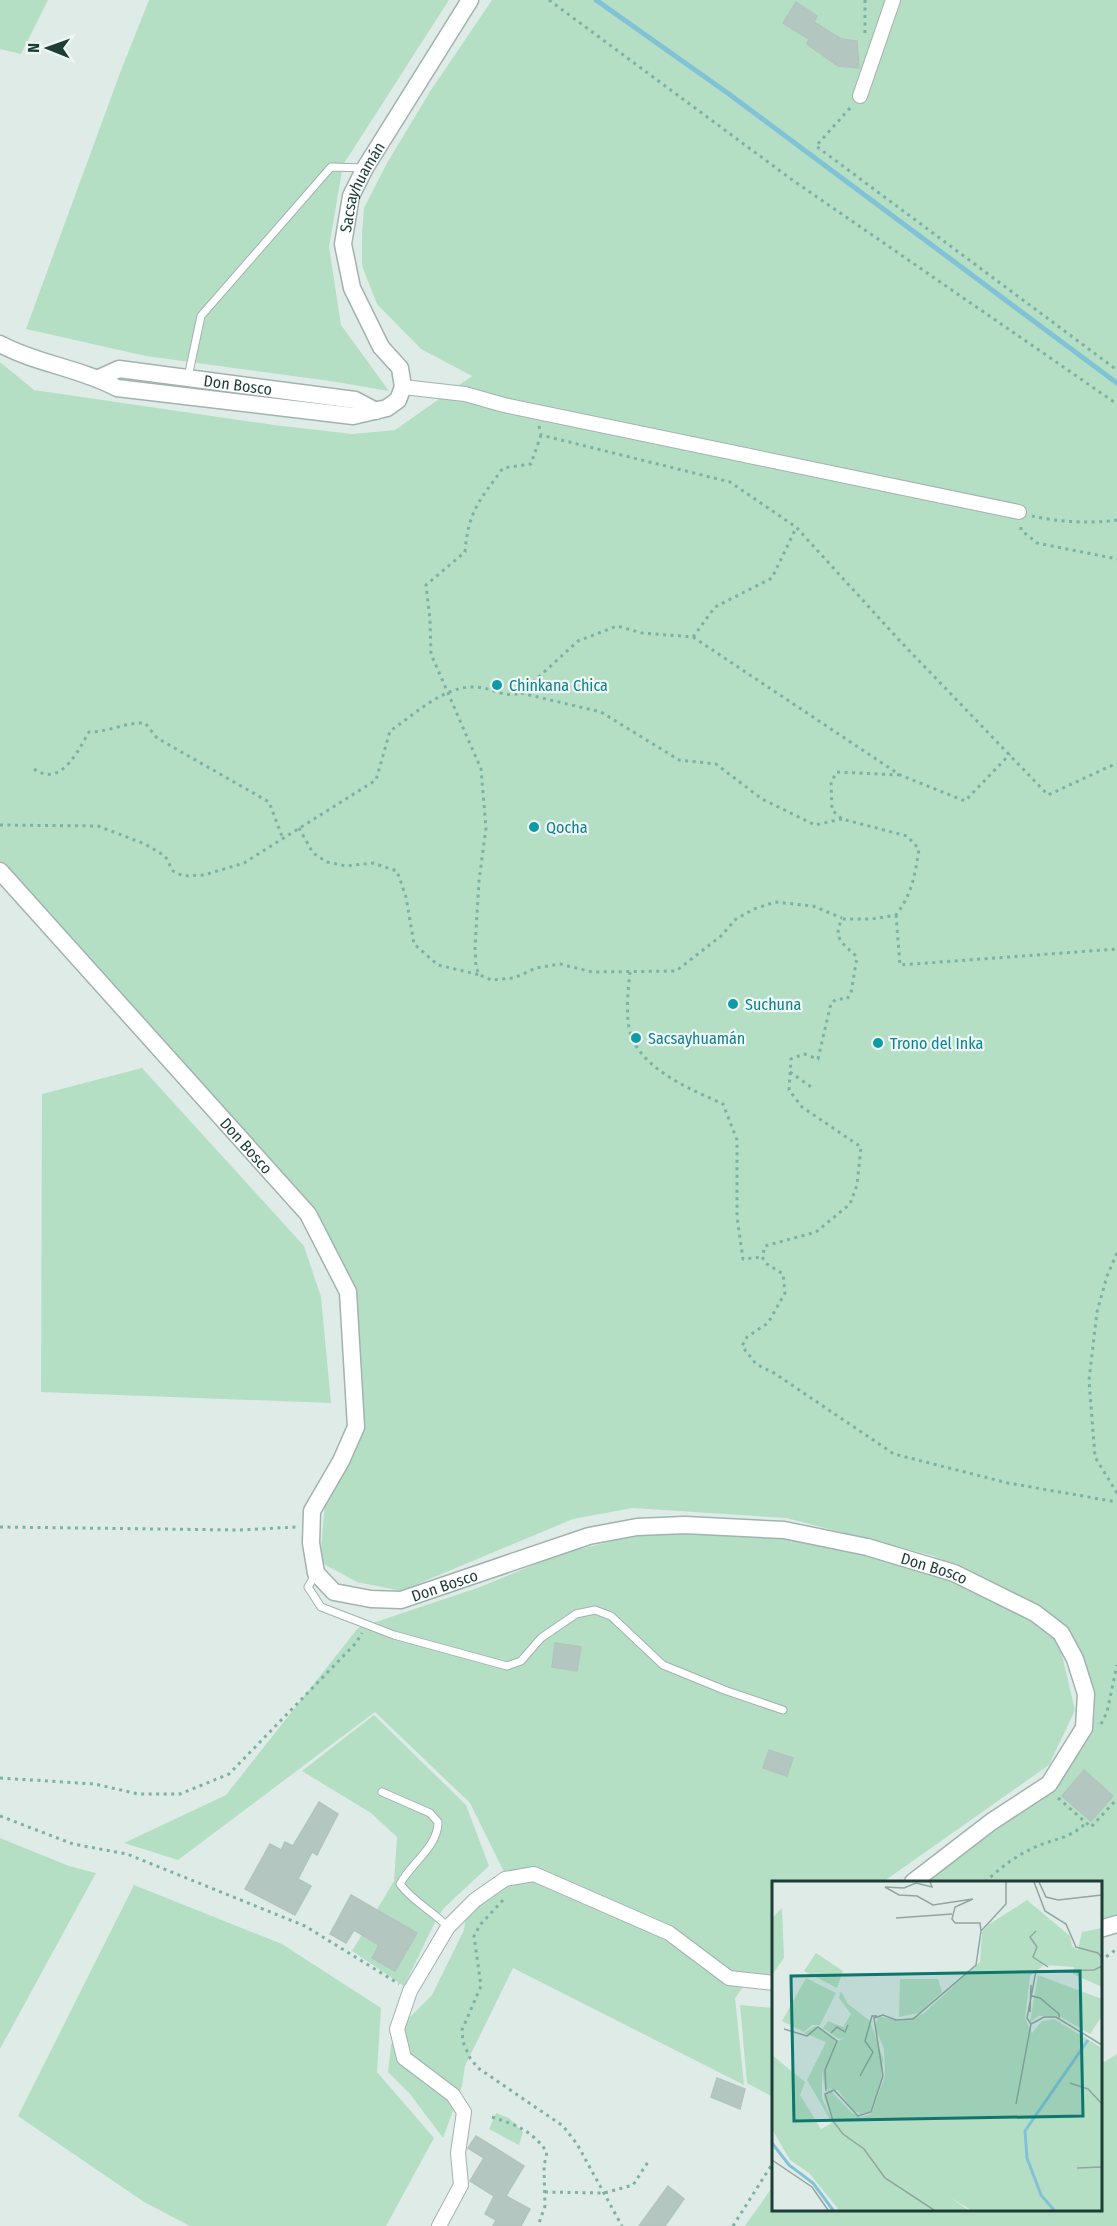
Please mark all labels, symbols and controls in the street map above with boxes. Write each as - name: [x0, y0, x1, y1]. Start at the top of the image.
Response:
- north arrow: [18, 18, 78, 78]
- text: N: [24, 43, 43, 53]
- street label: Sacsayhuamán: [336, 138, 389, 234]
- street label: Don Bosco: [203, 371, 273, 399]
- place label: Chinkana Chica: [509, 676, 608, 695]
- marker: Chinkana Chica: [490, 678, 504, 692]
- place label: Qocha: [546, 818, 588, 837]
- marker: Qocha: [527, 820, 541, 834]
- place label: Suchuna: [745, 995, 801, 1014]
- marker: Suchuna: [726, 997, 740, 1011]
- place label: Sacsayhuamán: [648, 1029, 745, 1048]
- marker: Sacsayhuamán: [629, 1031, 643, 1045]
- place label: Trono del Inka: [890, 1034, 983, 1053]
- marker: Trono del Inka: [871, 1036, 885, 1050]
- street label: Don Bosco: [216, 1114, 277, 1178]
- street label: Don Bosco: [899, 1548, 971, 1588]
- street label: Don Bosco: [409, 1565, 480, 1605]
- inset map: [772, 1881, 1102, 2211]

